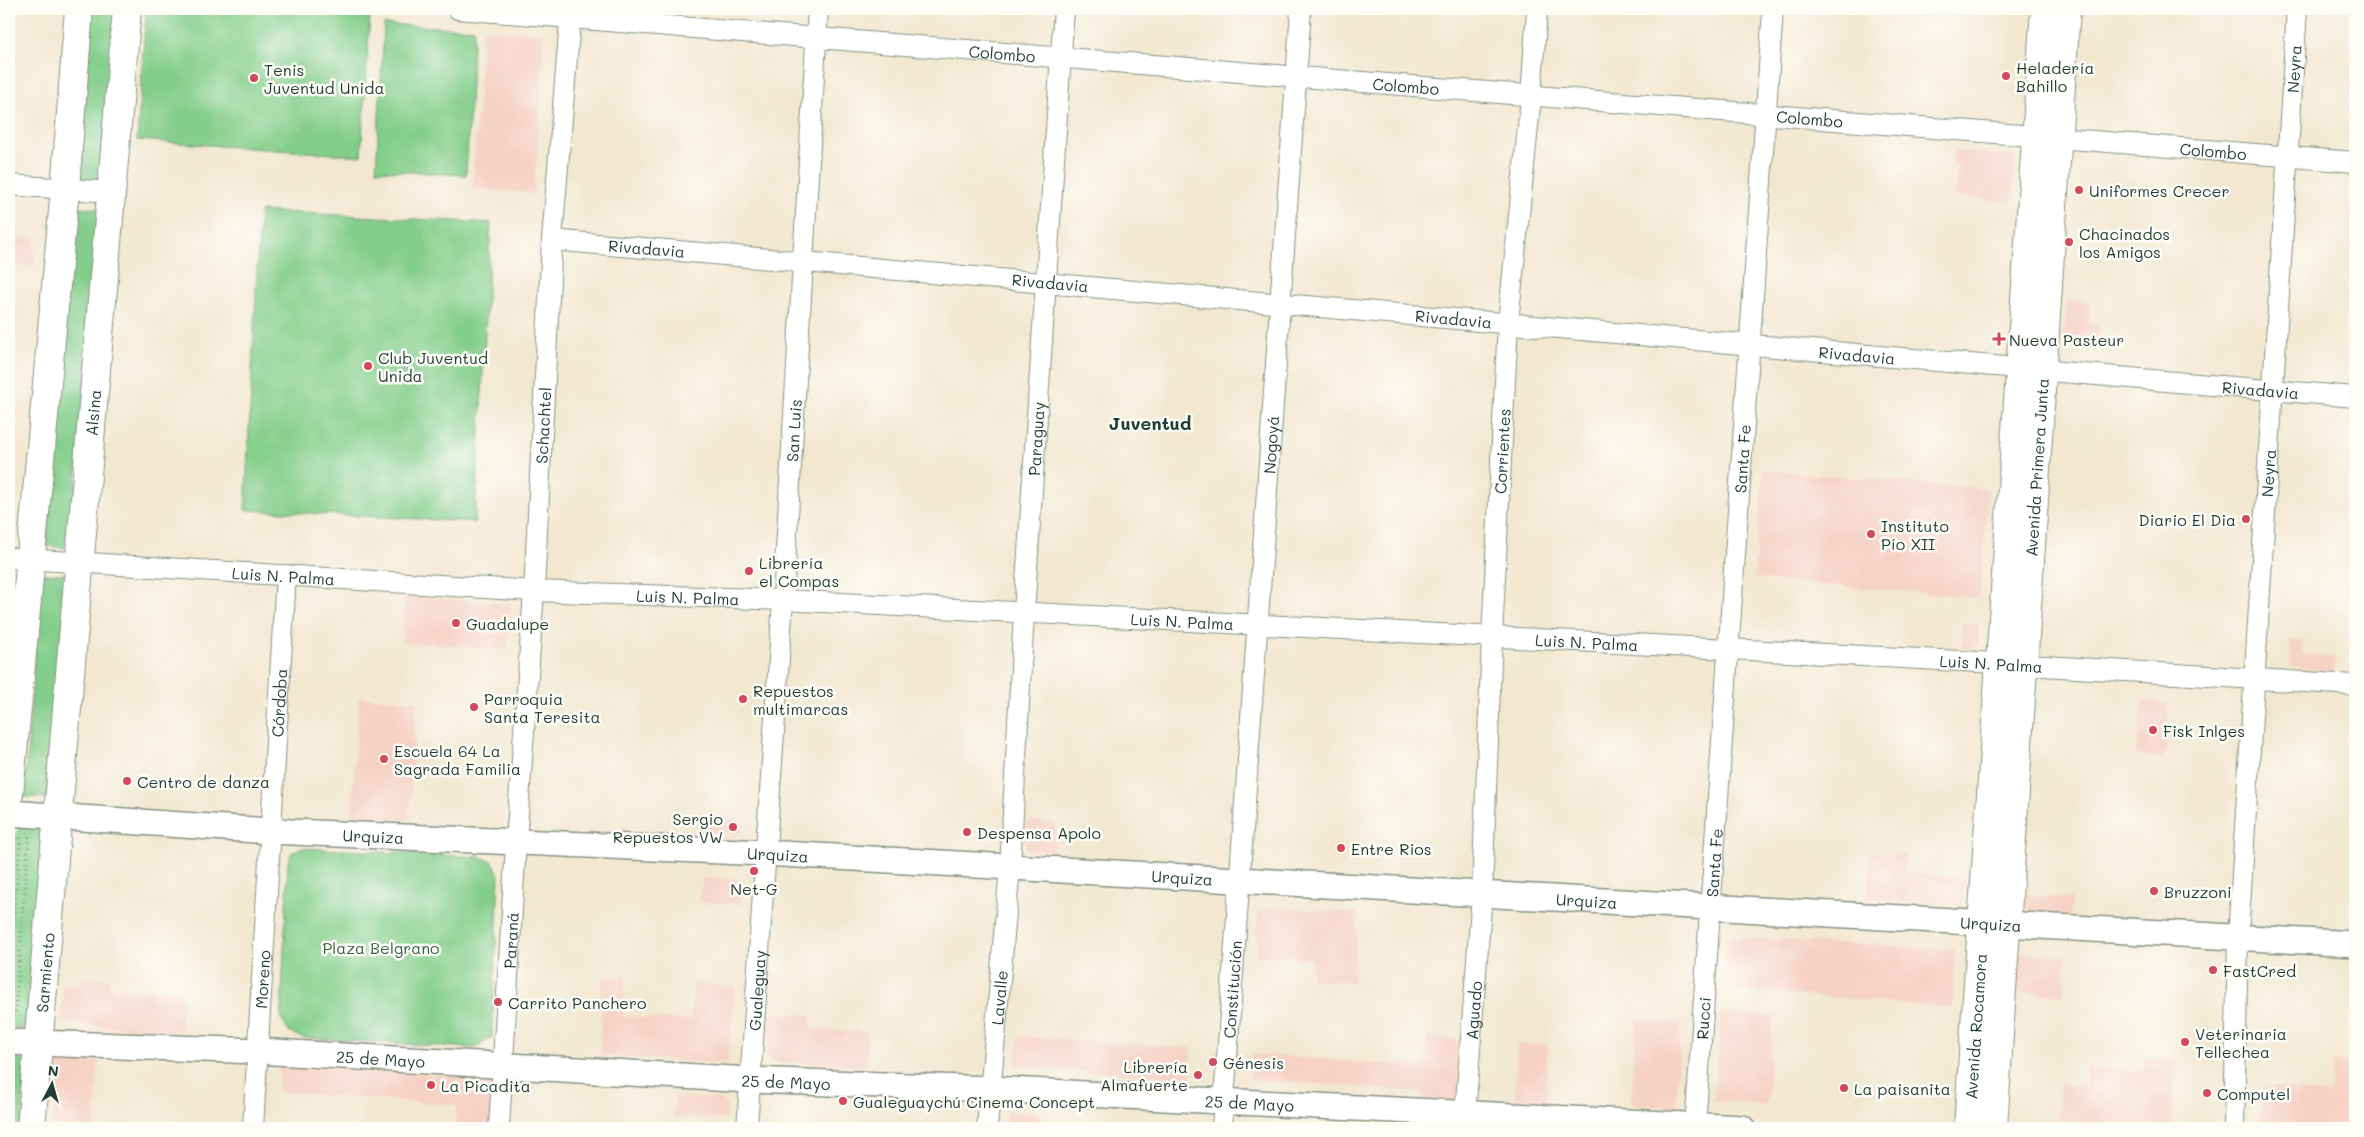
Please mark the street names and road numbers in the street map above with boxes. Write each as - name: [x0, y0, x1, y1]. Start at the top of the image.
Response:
- street label: Colombo: [968, 40, 1036, 66]
- street label: Neyra: [2281, 44, 2305, 93]
- street label: Colombo: [1372, 72, 1440, 99]
- street label: Colombo: [1775, 105, 1844, 131]
- street label: Colombo: [2179, 137, 2248, 164]
- street label: Rivadavia: [607, 234, 686, 261]
- street label: Rivadavia: [1011, 268, 1090, 296]
- street label: Rivadavia: [1414, 304, 1493, 332]
- street label: Rivadavia: [1818, 340, 1896, 368]
- street label: Rivadavia: [2221, 376, 2300, 403]
- street label: Avenida Primera Junta: [2020, 377, 2052, 557]
- street label: Schachtel: [530, 386, 555, 464]
- street label: Alsina: [80, 388, 105, 437]
- street label: San Luis: [781, 399, 805, 463]
- street label: Paraguay: [1023, 401, 1048, 476]
- street label: Corrientes: [1489, 408, 1514, 494]
- street label: Nogoyá: [1258, 415, 1283, 475]
- street label: Santa Fe: [1729, 424, 1755, 494]
- street label: Neyra: [2255, 448, 2280, 498]
- street label: Luis N. Palma: [231, 562, 336, 589]
- street label: Luis N. Palma: [636, 584, 740, 609]
- street label: Luis N. Palma: [1130, 608, 1234, 634]
- street label: Luis N. Palma: [1535, 629, 1639, 655]
- street label: Luis N. Palma: [1939, 649, 2043, 676]
- street label: Córdoba: [266, 668, 291, 738]
- street label: Urquiza: [342, 824, 405, 847]
- street label: Santa Fe: [1701, 828, 1726, 898]
- street label: Urquiza: [747, 842, 809, 866]
- street label: Urquiza: [1151, 865, 1214, 889]
- street label: Urquiza: [1555, 888, 1618, 912]
- street label: Paraná: [498, 911, 522, 969]
- street label: Urquiza: [1960, 911, 2022, 935]
- street label: Sarmiento: [30, 932, 58, 1013]
- street label: Constitución: [1218, 940, 1246, 1039]
- street label: Moreno: [250, 949, 274, 1009]
- street label: Gualeguay: [743, 949, 770, 1031]
- street label: Avenida Rocamora: [1960, 952, 1991, 1100]
- street label: Lavalle: [986, 969, 1011, 1026]
- street label: Aguado: [1460, 980, 1486, 1040]
- street label: Rucci: [1691, 996, 1715, 1040]
- street label: 25 de Mayo: [336, 1045, 426, 1071]
- street label: 25 de Mayo: [741, 1069, 831, 1094]
- street label: 25 de Mayo: [1204, 1090, 1295, 1115]

